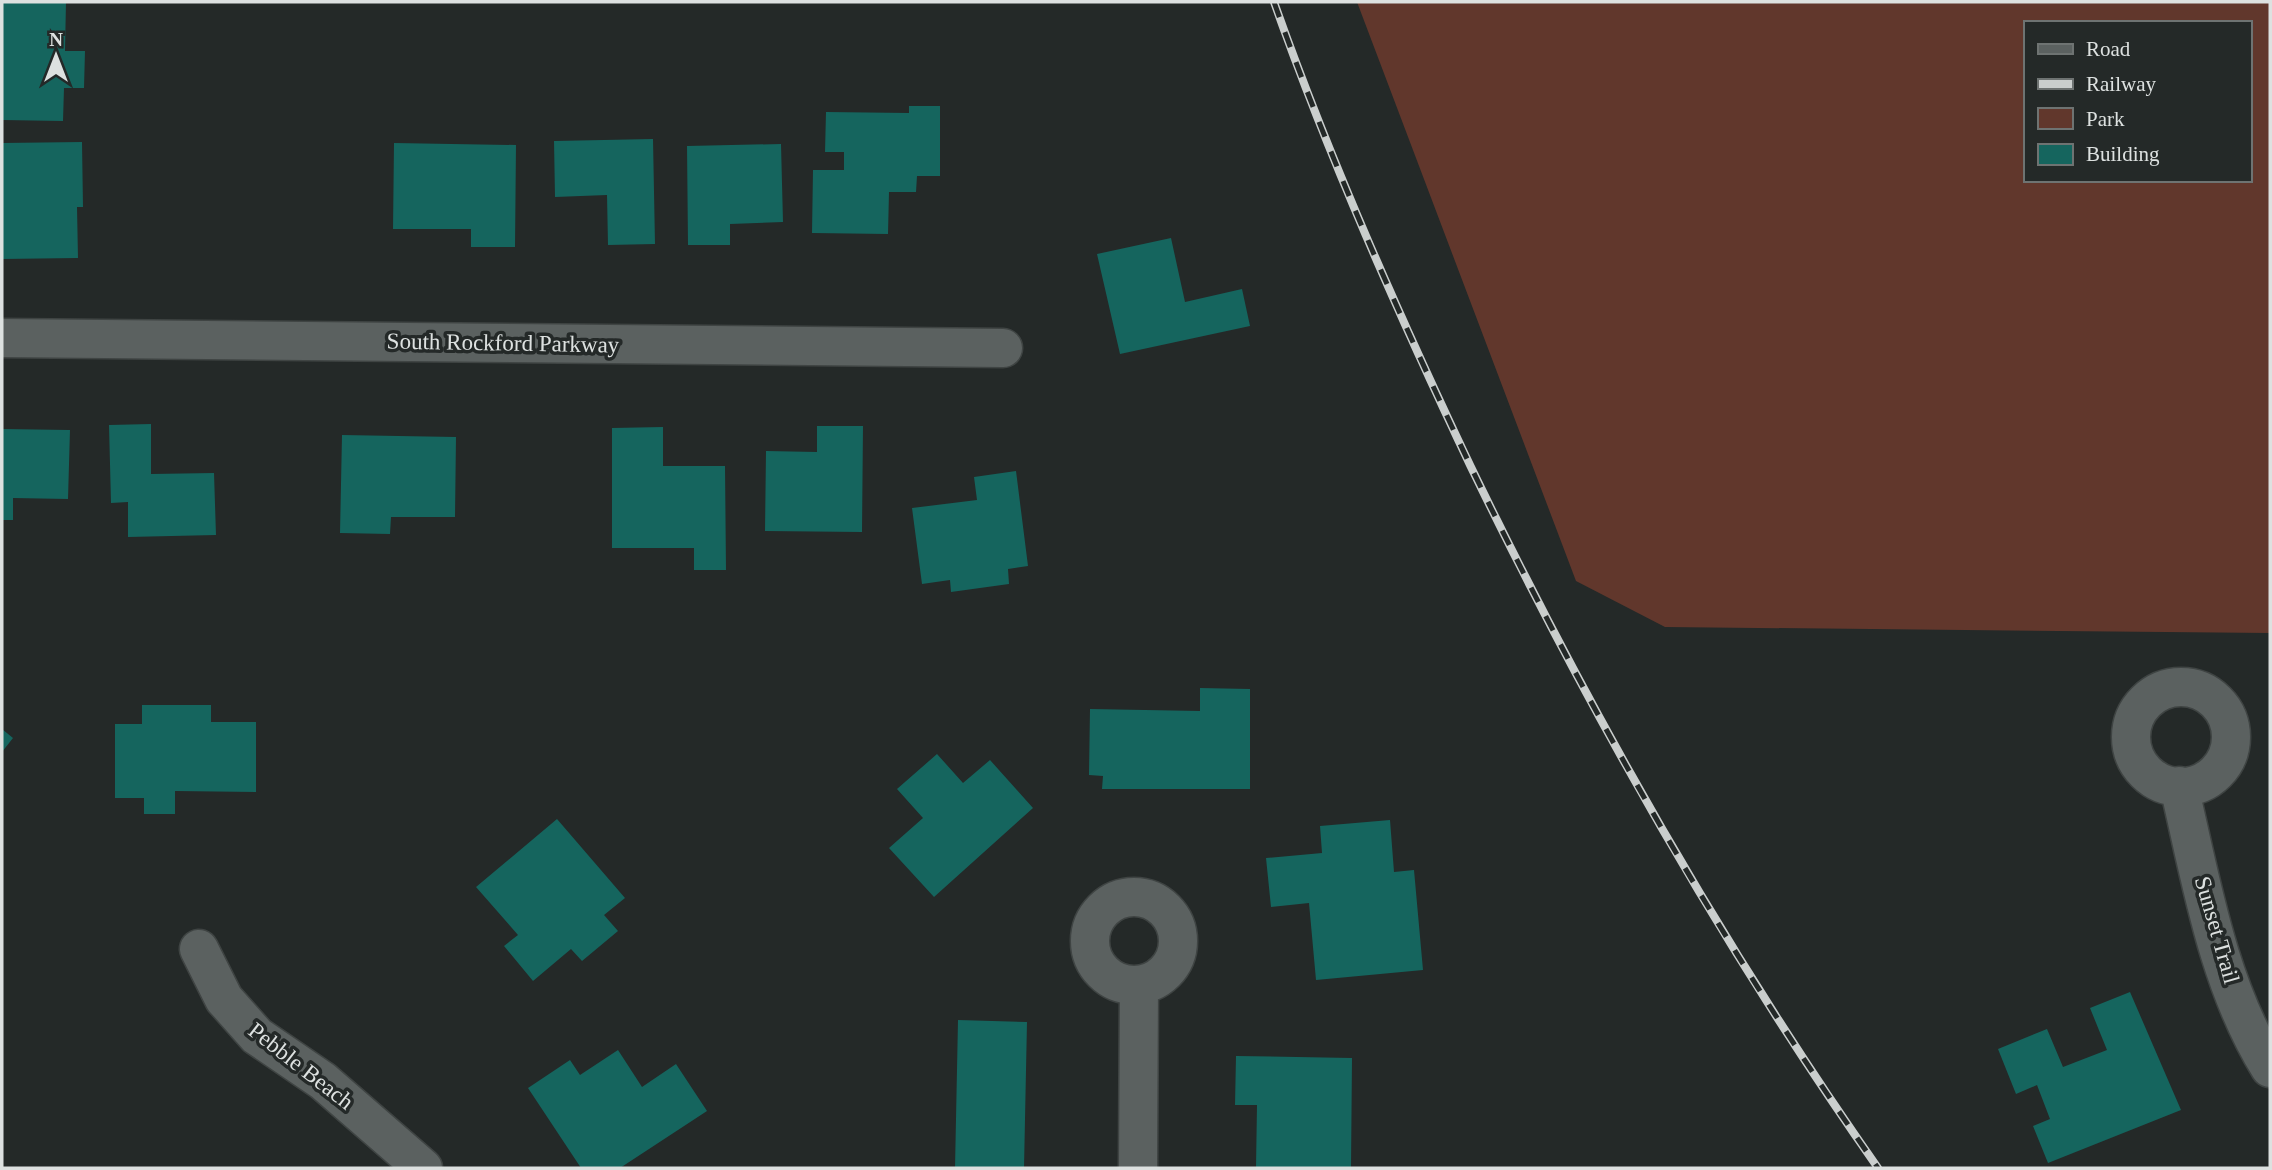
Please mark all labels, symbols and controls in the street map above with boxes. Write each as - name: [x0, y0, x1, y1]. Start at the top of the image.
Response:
- north arrow: [21, 21, 91, 91]
- legend: [2024, 21, 2251, 182]
- text: N: [49, 29, 63, 50]
- text: Road: [2086, 37, 2131, 61]
- text: Railway: [2086, 72, 2156, 96]
- text: Park: [2086, 107, 2125, 131]
- text: Building: [2086, 142, 2160, 166]
- street label: South Rockford Parkway: [387, 328, 620, 358]
- street label: Sunset Trail: [2190, 873, 2244, 987]
- street label: Pebble Beach: [244, 1017, 359, 1115]

